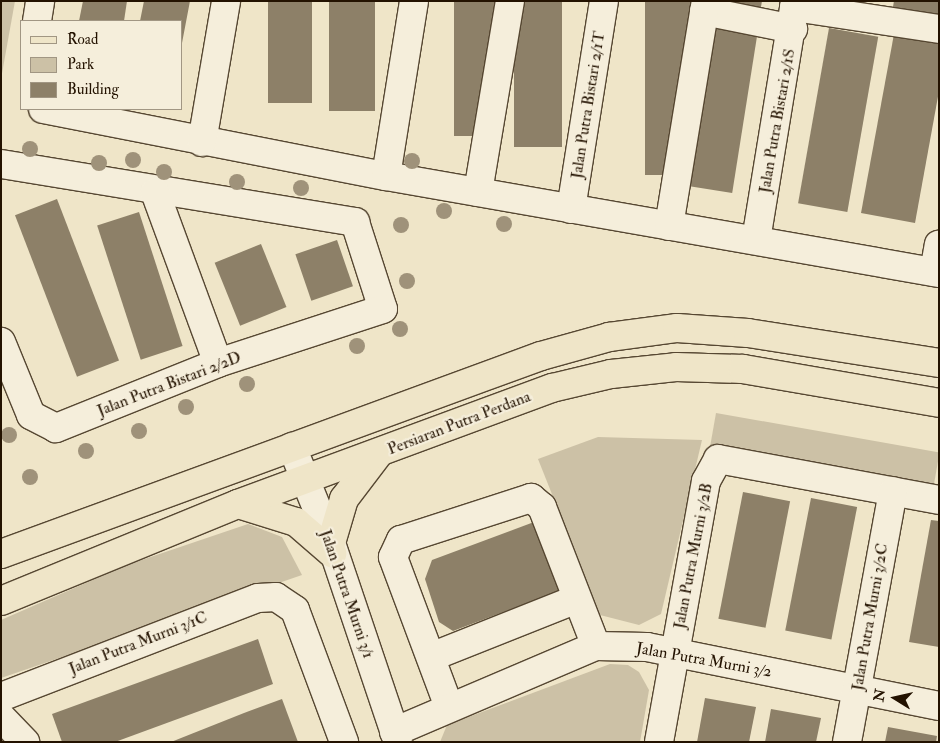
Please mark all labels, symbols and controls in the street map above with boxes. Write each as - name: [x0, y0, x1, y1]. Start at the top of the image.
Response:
- legend: [20, 20, 182, 110]
- text: Road: [67, 30, 98, 49]
- street label: Jalan Putra Bistari 2/1T: [567, 30, 609, 180]
- street label: Jalan Putra Bistari 2/1S: [755, 47, 799, 195]
- text: Park: [67, 55, 94, 74]
- text: Building: [67, 80, 119, 99]
- street label: Jalan Putra Bistari 2/2D: [94, 348, 244, 420]
- street label: Persiaran Putra Perdana: [385, 387, 533, 459]
- street label: Jalan Putra Murni 3/2B: [669, 482, 717, 630]
- street label: Jalan Putra Murni 3/1: [316, 527, 378, 661]
- street label: Jalan Putra Murni 3/2C: [848, 542, 892, 692]
- street label: Jalan Putra Murni 3/1C: [66, 608, 210, 678]
- street label: Jalan Putra Murni 3/2: [635, 639, 773, 681]
- north arrow: [870, 673, 920, 723]
- text: N: [870, 688, 889, 703]

